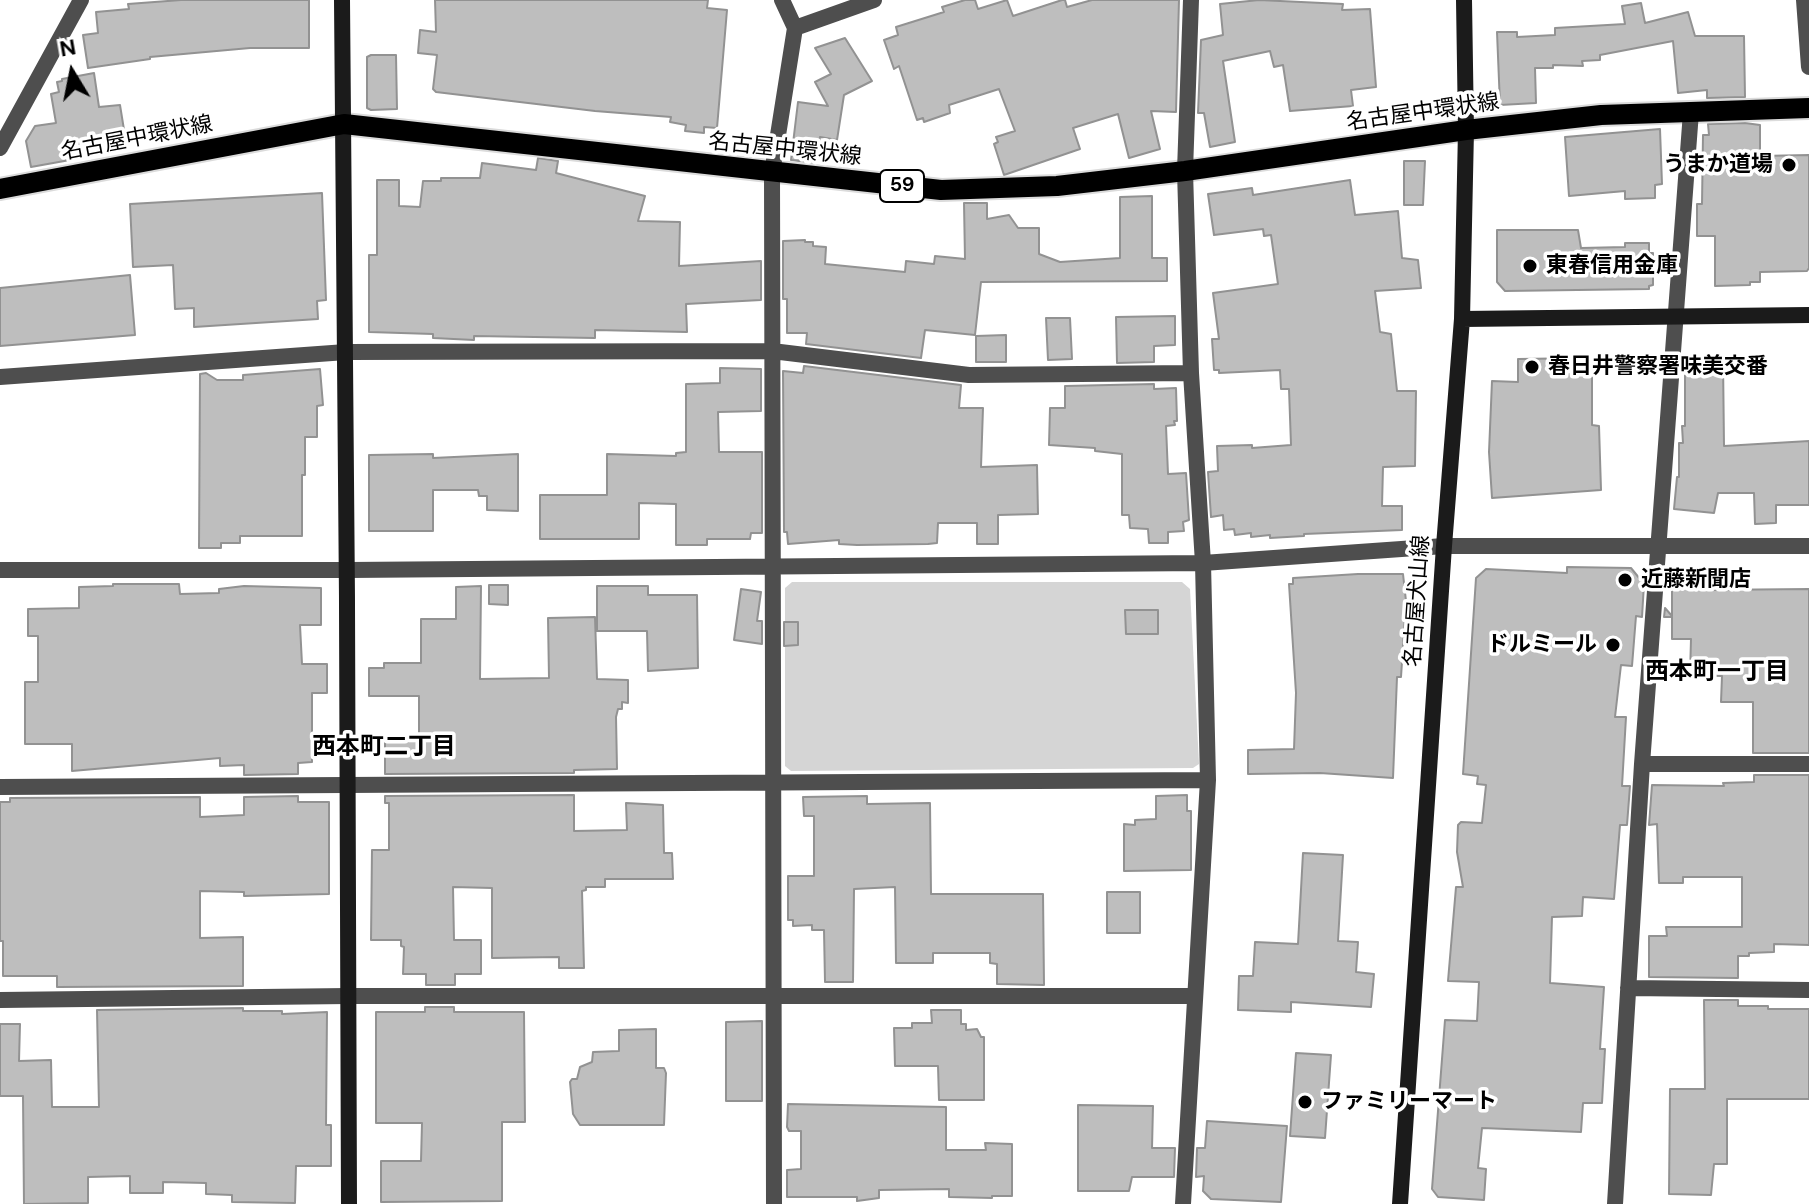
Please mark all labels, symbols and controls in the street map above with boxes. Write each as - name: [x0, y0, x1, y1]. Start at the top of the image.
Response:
- north arrow: [32, 32, 112, 112]
- text: N: [57, 32, 78, 64]
- street label: 名古屋中環状線: [1345, 89, 1501, 137]
- street label: 名古屋中環状線: [59, 111, 215, 167]
- street label: 名古屋中環状線: [707, 129, 863, 171]
- place label: うまか道場: [1663, 152, 1773, 178]
- marker: うまか道場: [1780, 156, 1798, 174]
- road number: 59: [880, 170, 924, 202]
- place label: 東春信用金庫: [1546, 253, 1678, 279]
- marker: 東春信用金庫: [1521, 257, 1539, 275]
- place label: 春日井警察署味美交番: [1548, 354, 1768, 380]
- marker: 春日井警察署味美交番: [1523, 358, 1541, 376]
- street label: 名古屋犬山線: [1400, 534, 1436, 668]
- place label: 近藤新聞店: [1641, 567, 1751, 593]
- marker: 近藤新聞店: [1616, 571, 1634, 589]
- place label: ドルミール: [1487, 632, 1597, 658]
- marker: ドルミール: [1604, 636, 1622, 654]
- district label: 西本町一丁目: [1645, 659, 1789, 687]
- district label: 西本町二丁目: [312, 734, 456, 762]
- place label: ファミリーマート: [1321, 1089, 1497, 1115]
- marker: ファミリーマート: [1296, 1093, 1314, 1111]

